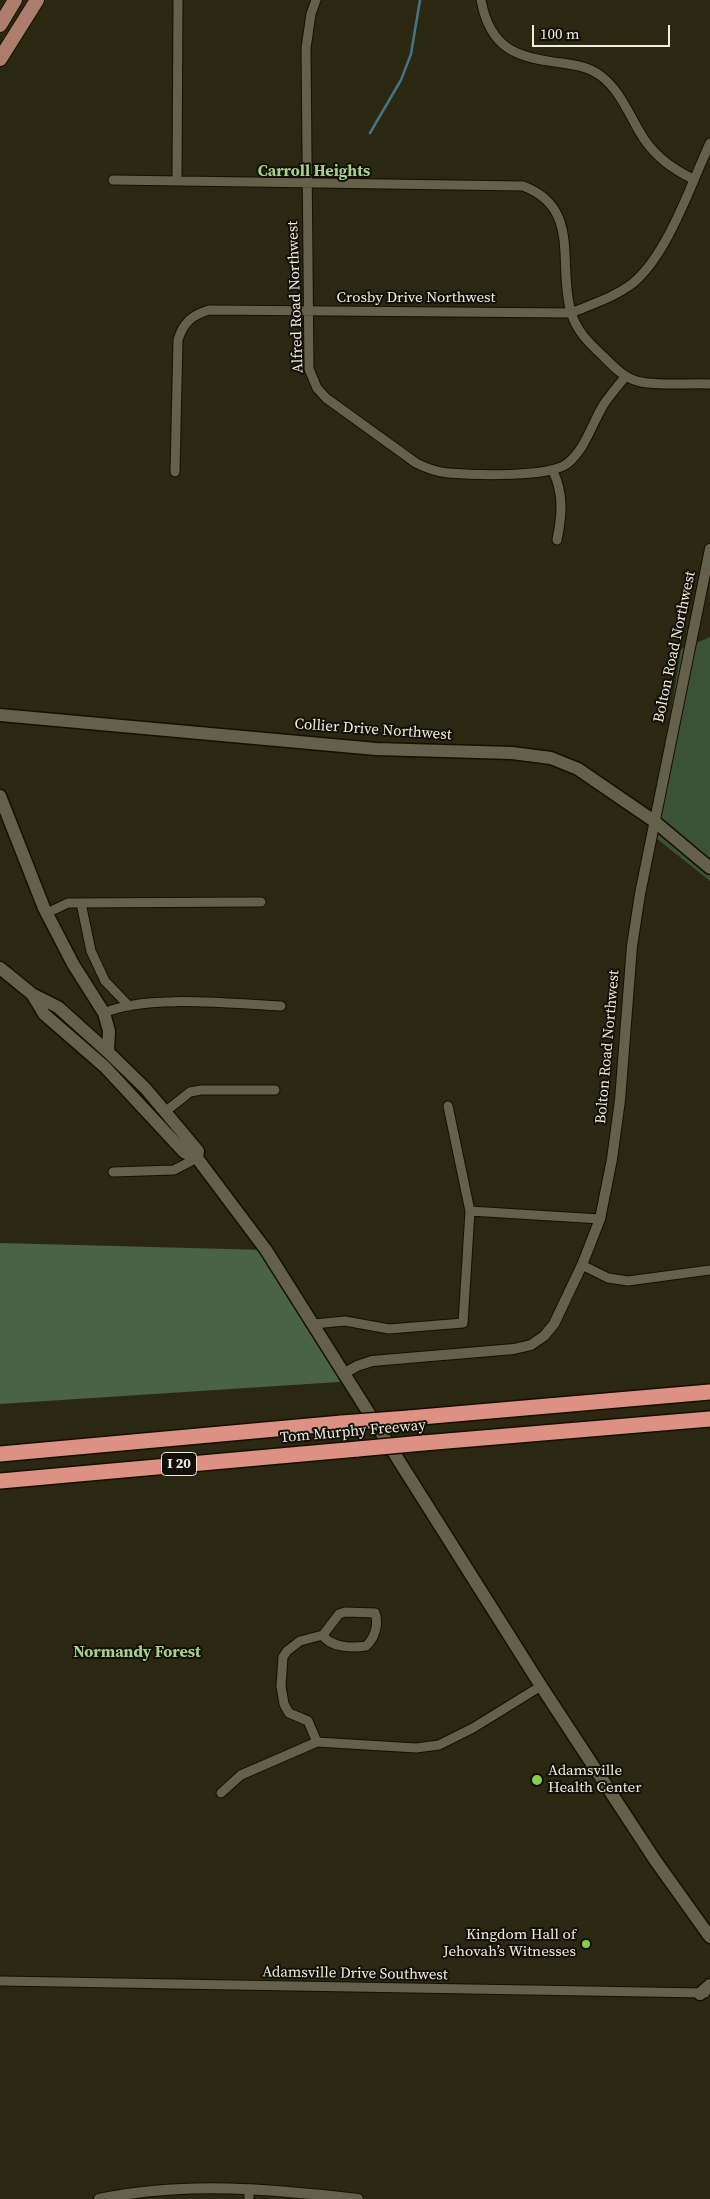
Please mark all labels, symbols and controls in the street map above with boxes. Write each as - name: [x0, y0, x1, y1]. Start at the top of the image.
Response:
- scale bar: [535, 15, 672, 47]
- text: 100 m: [540, 23, 580, 44]
- district label: Carroll Heights: [258, 162, 370, 182]
- street label: Alfred Road Northwest: [284, 221, 308, 373]
- street label: Crosby Drive Northwest: [337, 289, 495, 307]
- street label: Bolton Road Northwest: [650, 570, 700, 724]
- street label: Collier Drive Northwest: [294, 716, 452, 744]
- street label: Bolton Road Northwest: [592, 969, 624, 1125]
- street label: Tom Murphy Freeway: [279, 1417, 427, 1447]
- road number: I 20: [162, 1452, 196, 1476]
- district label: Normandy Forest: [73, 1643, 201, 1663]
- place label: Adamsville Health Center: [548, 1762, 642, 1797]
- marker: Adamsville Health Center: [530, 1773, 544, 1787]
- place label: Kingdom Hall of Jehovah’s Witnesses: [443, 1926, 576, 1961]
- marker: Kingdom Hall of Jehovah’s Witnesses: [580, 1938, 592, 1950]
- street label: Adamsville Drive Southwest: [262, 1963, 448, 1985]

